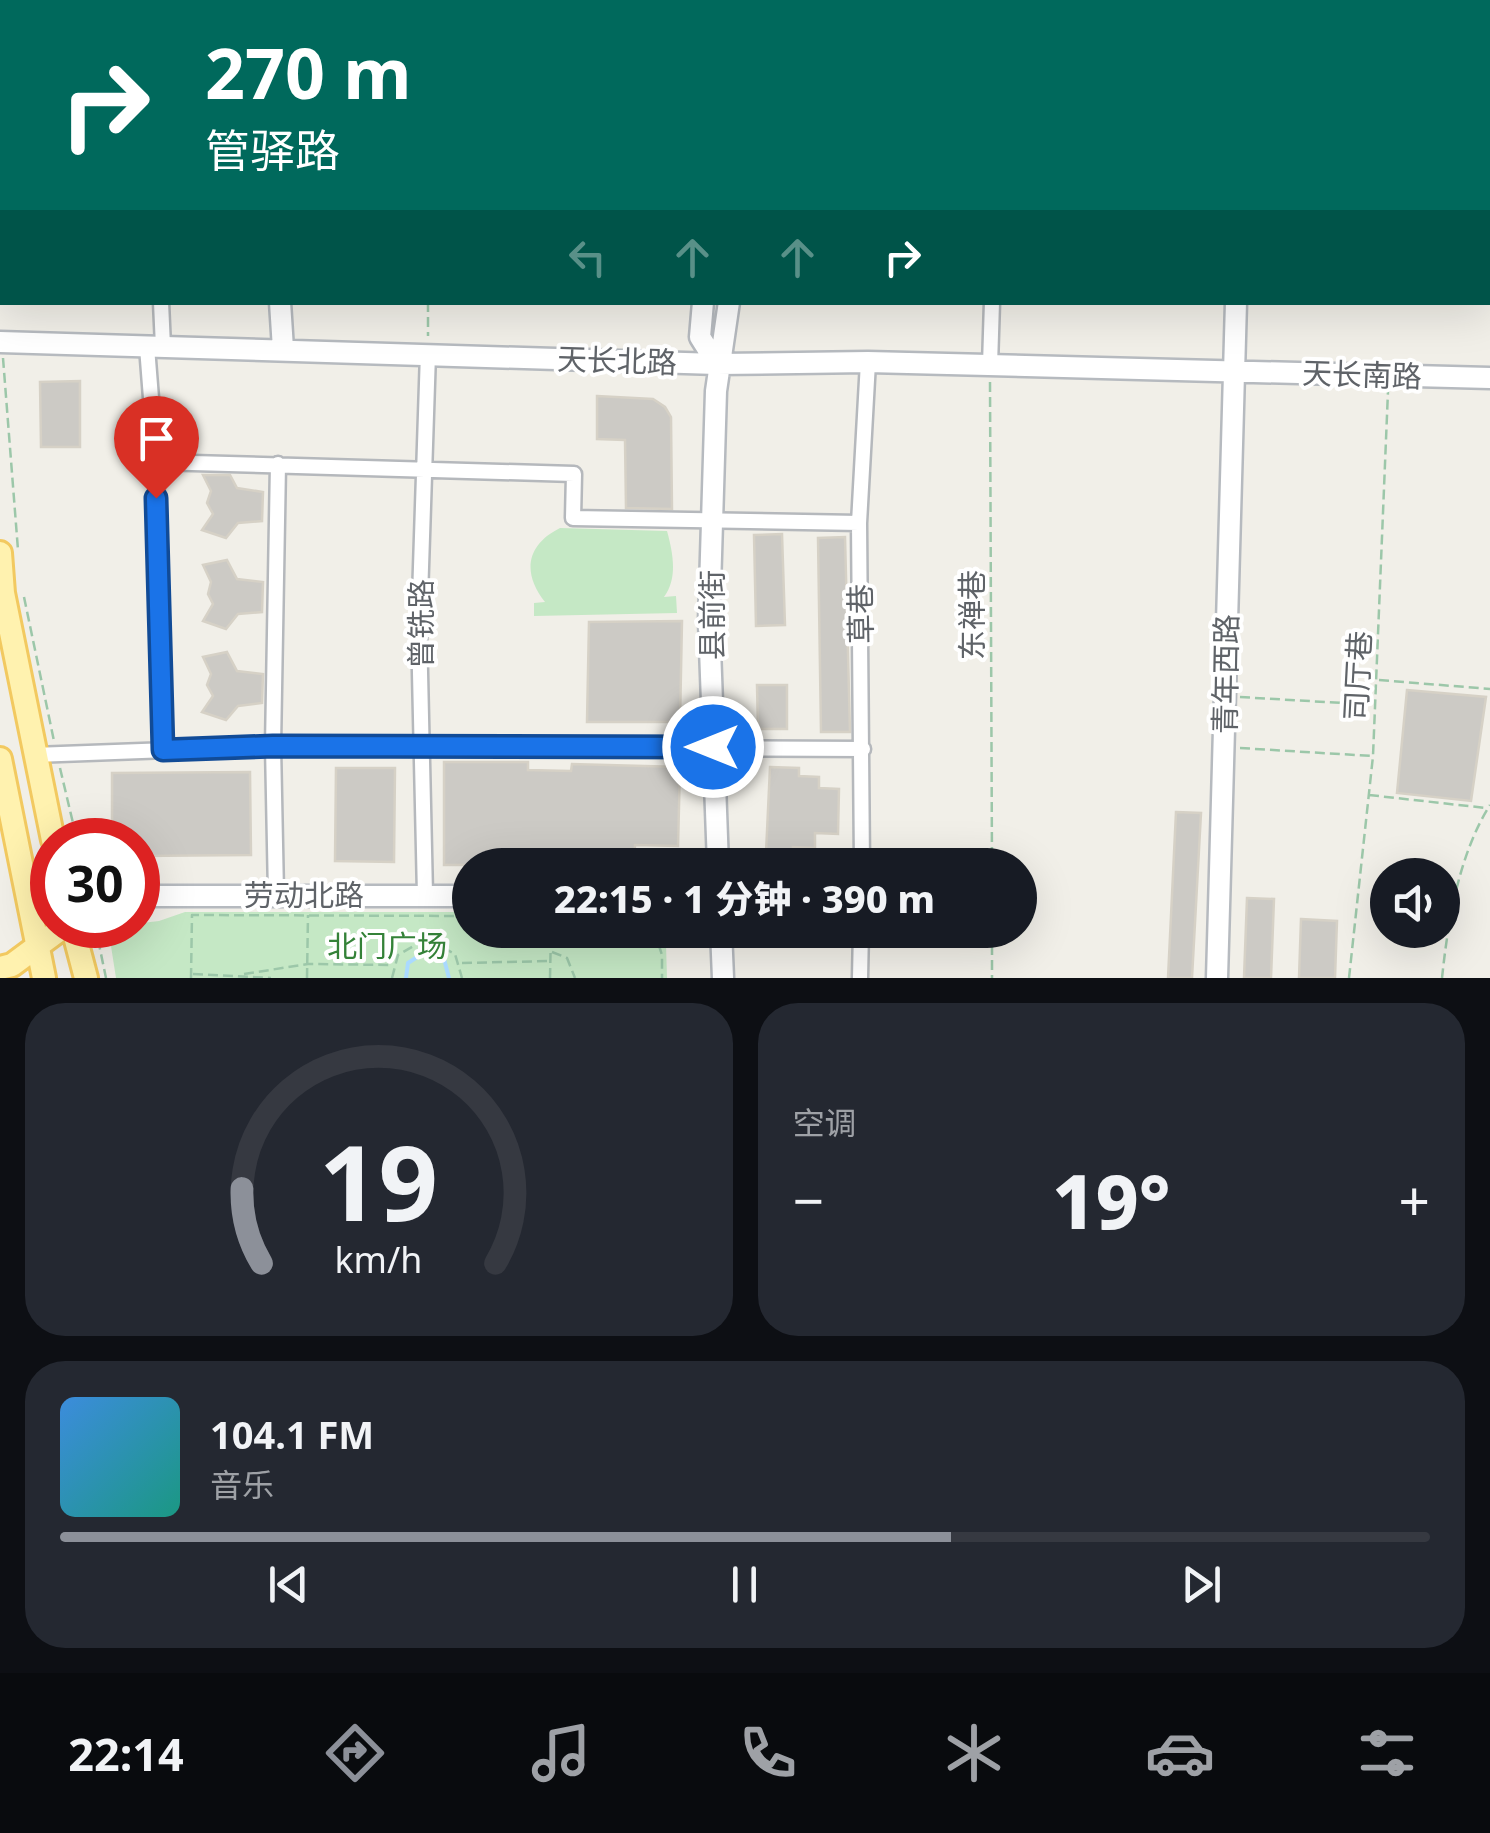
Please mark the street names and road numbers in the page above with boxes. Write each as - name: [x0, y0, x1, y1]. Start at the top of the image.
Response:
- street label: 天长北路: [556, 337, 678, 383]
- street label: 天长南路: [1301, 351, 1423, 397]
- street label: 县前街: [691, 570, 732, 660]
- street label: 东禅巷: [951, 570, 992, 660]
- street label: 曾铣路: [400, 579, 441, 669]
- street label: 草巷: [839, 584, 881, 644]
- street label: 青年西路: [1203, 614, 1247, 734]
- street label: 司厅巷: [1334, 630, 1380, 722]
- street label: 劳动北路: [244, 874, 364, 915]

